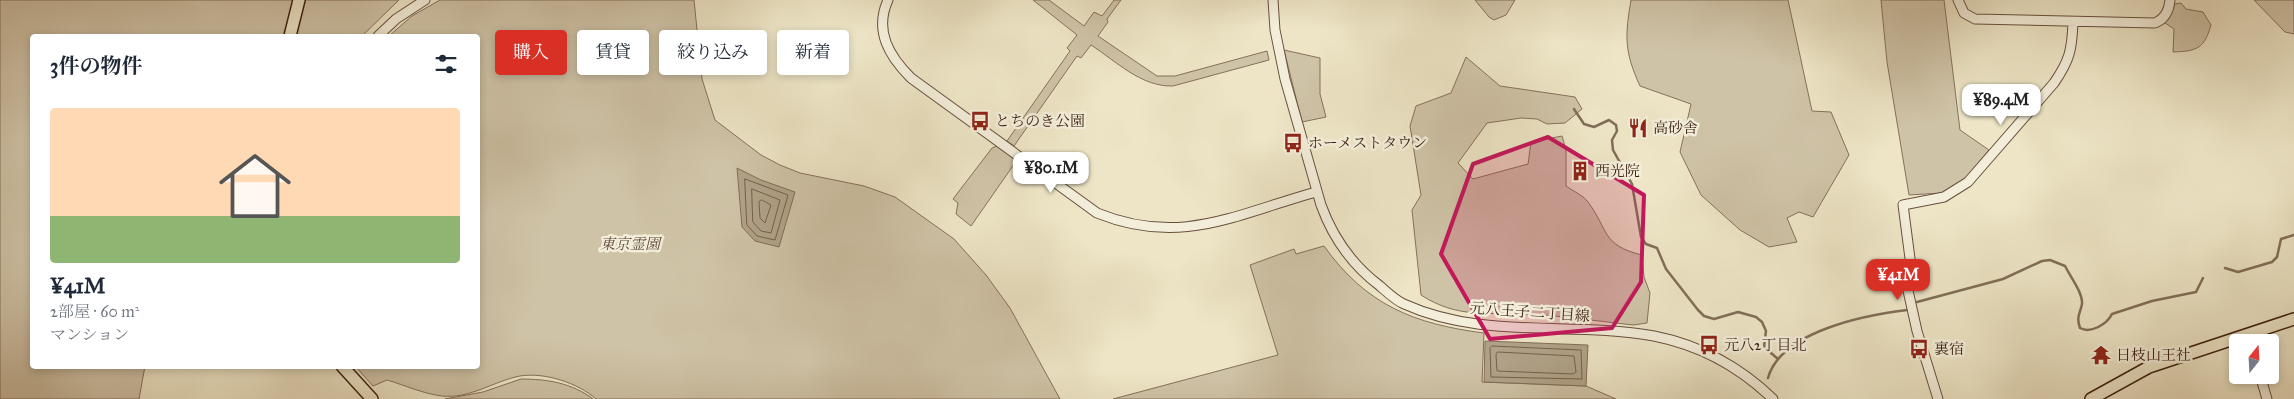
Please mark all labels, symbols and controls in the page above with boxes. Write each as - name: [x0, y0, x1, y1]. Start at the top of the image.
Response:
- chip: 購入: [495, 30, 567, 75]
- chip: 賃貸: [577, 30, 649, 75]
- chip: 絞り込み: [659, 30, 767, 75]
- chip: 新着: [777, 30, 849, 75]
- icon: filters: [432, 50, 460, 78]
- text: 3件の物件: [50, 53, 142, 79]
- pin: ¥89.4M: [1960, 84, 2042, 126]
- text: ¥89.4M: [1973, 90, 2029, 109]
- bus stop icon: とちのき公園: [969, 110, 991, 132]
- place label: とちのき公園: [995, 112, 1085, 130]
- restaurant icon: 高砂舎: [1627, 117, 1649, 139]
- place label: 高砂舎: [1653, 119, 1698, 137]
- bus stop icon: ホーメストタウン: [1282, 132, 1304, 154]
- place label: ホーメストタウン: [1308, 134, 1427, 152]
- icon: home: [210, 141, 300, 231]
- pin: ¥80.1M: [1010, 152, 1092, 194]
- text: ¥80.1M: [1024, 158, 1078, 177]
- building icon: 西光院: [1569, 160, 1591, 182]
- place label: 西光院: [1595, 162, 1640, 180]
- park label: 東京霊園: [600, 235, 663, 253]
- pin: ¥41M: [1868, 258, 1928, 301]
- text: ¥41M: [1877, 265, 1919, 284]
- text: ¥41M: [50, 273, 105, 299]
- street label: 元八王子二丁目線: [1470, 299, 1590, 325]
- text: 2部屋 · 60 m²: [50, 302, 139, 321]
- text: マンション: [50, 325, 129, 344]
- bus stop icon: 元八2丁目北: [1698, 334, 1720, 356]
- north arrow: [2229, 334, 2279, 384]
- map controls: [2229, 334, 2279, 384]
- place label: 元八2丁目北: [1724, 336, 1806, 354]
- bus stop icon: 裏宿: [1908, 338, 1930, 360]
- place label: 裏宿: [1934, 340, 1964, 358]
- temple icon: 日枝山王社: [2090, 344, 2112, 366]
- place label: 日枝山王社: [2116, 346, 2191, 364]

